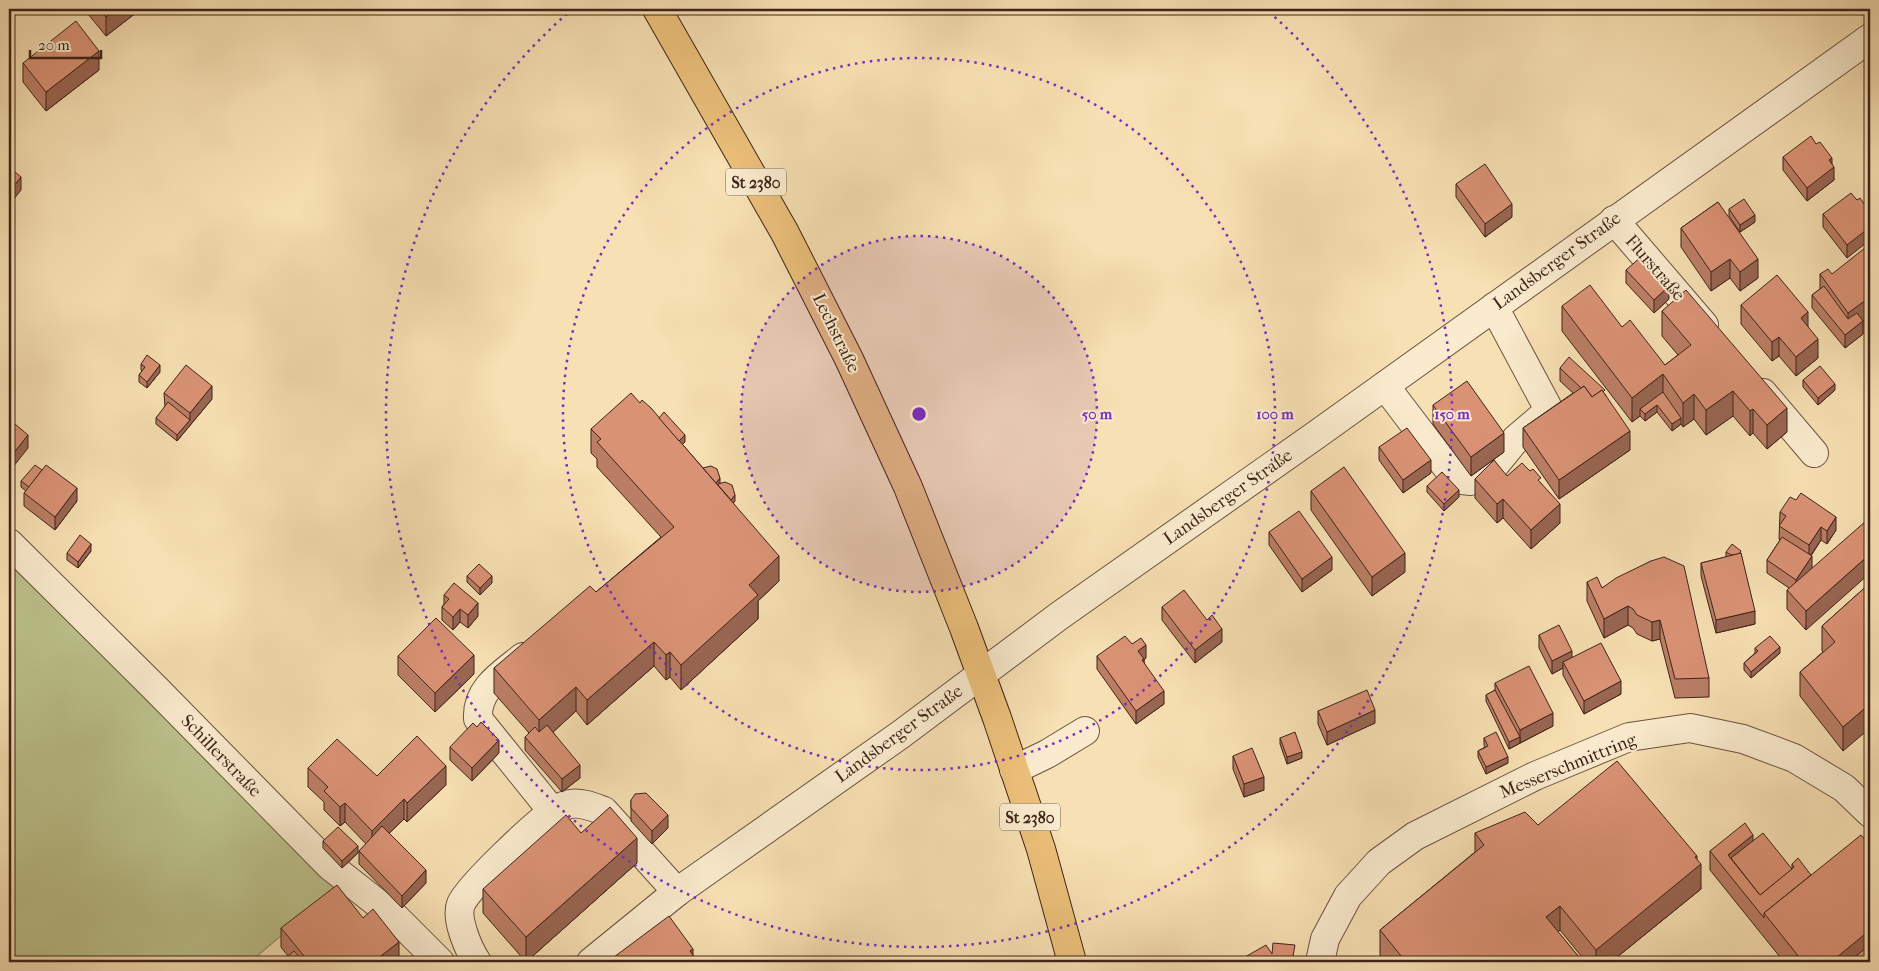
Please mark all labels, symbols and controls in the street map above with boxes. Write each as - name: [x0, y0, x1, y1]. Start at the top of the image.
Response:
- scale bar: [30, 28, 101, 60]
- text: 20 m: [38, 36, 70, 54]
- road number: St 2380: [726, 168, 786, 196]
- street label: Landsberger Straße: [1489, 208, 1625, 314]
- street label: Flurstraße: [1621, 231, 1689, 305]
- street label: Lechstraße: [808, 290, 864, 376]
- centre of rings: [910, 405, 928, 423]
- text: 50 m: [1082, 405, 1113, 423]
- text: 100 m: [1256, 405, 1294, 423]
- text: 150 m: [1434, 405, 1470, 423]
- street label: Landsberger Straße: [1160, 445, 1297, 549]
- street label: Landsberger Straße: [831, 681, 967, 787]
- street label: Schillerstraße: [176, 710, 266, 802]
- street label: Messerschmittring: [1497, 729, 1640, 803]
- road number: St 2380: [1000, 804, 1060, 830]

